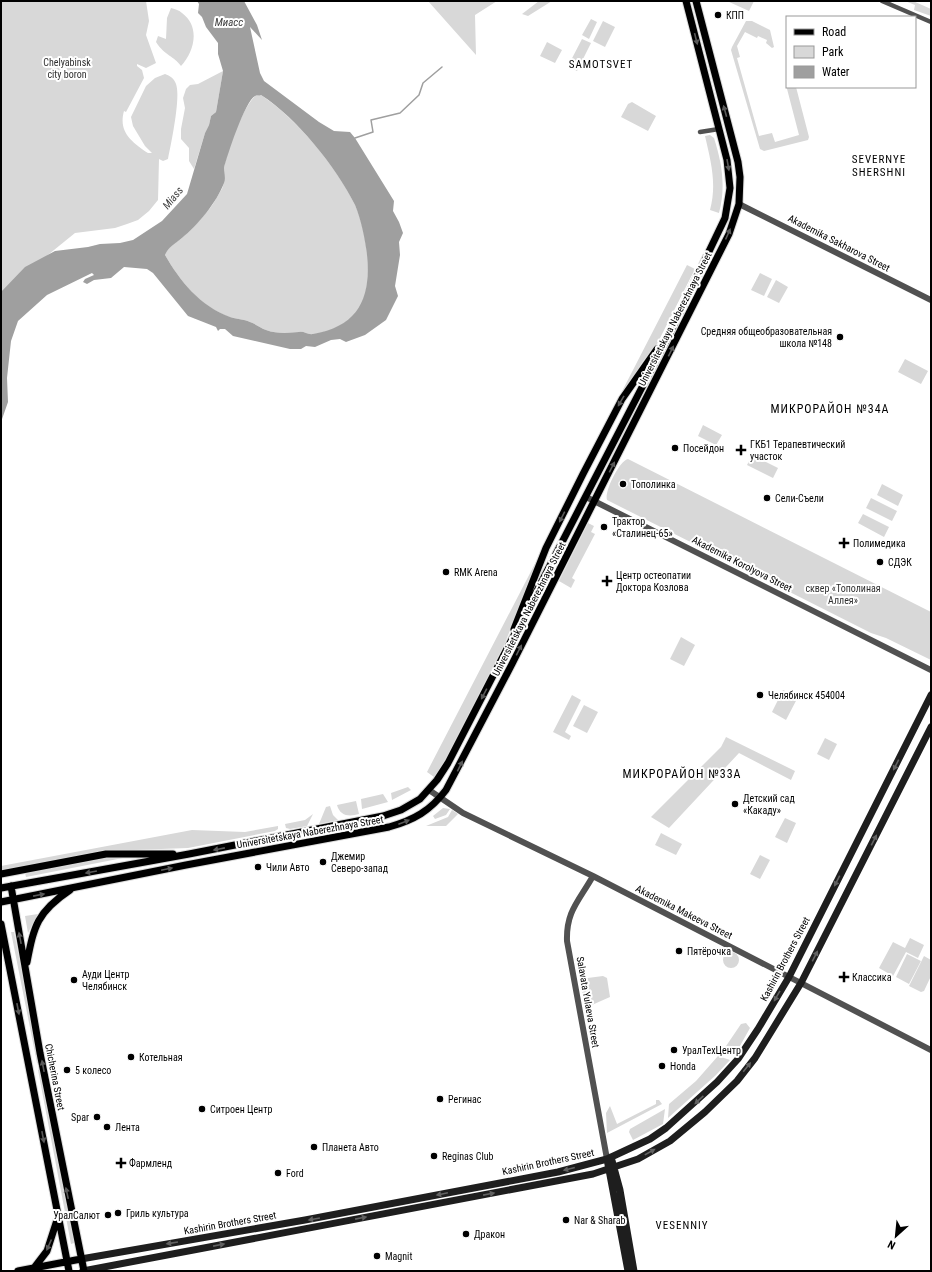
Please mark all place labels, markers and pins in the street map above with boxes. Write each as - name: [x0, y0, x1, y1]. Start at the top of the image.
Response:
- marker: КПП: [713, 10, 723, 20]
- place label: КПП: [726, 10, 744, 21]
- place label: Средняя общеобразовательная школа №148: [701, 326, 832, 349]
- marker: Средняя общеобразовательная школа №148: [835, 332, 845, 342]
- place label: ГКБ1 Терапевтический участок: [750, 439, 845, 462]
- marker: Посейдон: [670, 443, 680, 453]
- place label: Посейдон: [683, 443, 724, 454]
- marker: ГКБ1 Терапевтический участок: [735, 444, 747, 456]
- marker: Тополинка: [618, 479, 628, 489]
- place label: Тополинка: [631, 479, 676, 490]
- marker: Сели-Съели: [762, 493, 772, 503]
- place label: Сели-Съели: [775, 493, 824, 504]
- place label: Трактор «Сталинец-65»: [612, 516, 673, 539]
- marker: Трактор «Сталинец-65»: [599, 522, 609, 532]
- marker: Полимедика: [838, 537, 850, 549]
- place label: Полимедика: [853, 538, 906, 549]
- marker: СДЭК: [875, 557, 885, 567]
- place label: СДЭК: [888, 557, 912, 568]
- marker: RMK Arena: [441, 567, 451, 577]
- place label: RMK Arena: [454, 567, 498, 578]
- place label: Центр остеопатии Доктора Козлова: [616, 570, 691, 593]
- marker: Центр остеопатии Доктора Козлова: [601, 575, 613, 587]
- marker: Челябинск 454004: [755, 690, 765, 700]
- place label: Челябинск 454004: [768, 690, 845, 701]
- place label: Детский сад «Какаду»: [743, 793, 795, 816]
- marker: Детский сад «Какаду»: [730, 799, 740, 809]
- place label: Джемир Северо-запад: [331, 851, 389, 874]
- marker: Джемир Северо-запад: [318, 857, 328, 867]
- marker: Чили Авто: [253, 862, 263, 872]
- place label: Чили Авто: [266, 862, 309, 873]
- marker: Пятёрочка: [674, 946, 684, 956]
- place label: Пятёрочка: [687, 946, 731, 957]
- place label: Ауди Центр Челябинск: [82, 969, 130, 992]
- marker: Классика: [839, 972, 849, 982]
- place label: Классика: [852, 972, 892, 983]
- marker: Ауди Центр Челябинск: [69, 975, 79, 985]
- marker: УралТехЦентр: [669, 1045, 679, 1055]
- place label: УралТехЦентр: [682, 1045, 741, 1056]
- marker: Котельная: [126, 1052, 136, 1062]
- place label: Котельная: [139, 1052, 183, 1063]
- marker: Honda: [657, 1061, 667, 1071]
- place label: Honda: [670, 1061, 696, 1072]
- marker: 5 колесо: [62, 1065, 72, 1075]
- place label: 5 колесо: [75, 1065, 111, 1076]
- marker: Регинас: [435, 1094, 445, 1104]
- place label: Регинас: [448, 1094, 482, 1105]
- marker: Ситроен Центр: [197, 1104, 207, 1114]
- place label: Ситроен Центр: [210, 1104, 272, 1115]
- place label: Spar: [71, 1112, 89, 1123]
- marker: Spar: [92, 1112, 102, 1122]
- marker: Лента: [102, 1122, 112, 1132]
- place label: Лента: [115, 1122, 140, 1133]
- marker: Планета Авто: [309, 1142, 319, 1152]
- place label: Планета Авто: [322, 1142, 379, 1153]
- marker: Reginas Club: [429, 1151, 439, 1161]
- place label: Reginas Club: [442, 1151, 494, 1162]
- place label: Фармленд: [129, 1157, 173, 1169]
- marker: Фармленд: [116, 1158, 126, 1168]
- marker: Ford: [273, 1168, 283, 1178]
- place label: Ford: [286, 1168, 304, 1179]
- marker: Гриль культура: [113, 1208, 123, 1218]
- place label: Гриль культура: [126, 1208, 189, 1219]
- place label: УралСалют: [53, 1210, 100, 1221]
- marker: УралСалют: [103, 1210, 113, 1220]
- marker: Nar & Sharab: [561, 1215, 571, 1225]
- place label: Nar & Sharab: [574, 1215, 626, 1226]
- marker: Дракон: [461, 1229, 471, 1239]
- place label: Дракон: [474, 1229, 505, 1240]
- marker: Magnit: [372, 1251, 382, 1261]
- place label: Magnit: [385, 1251, 412, 1262]

